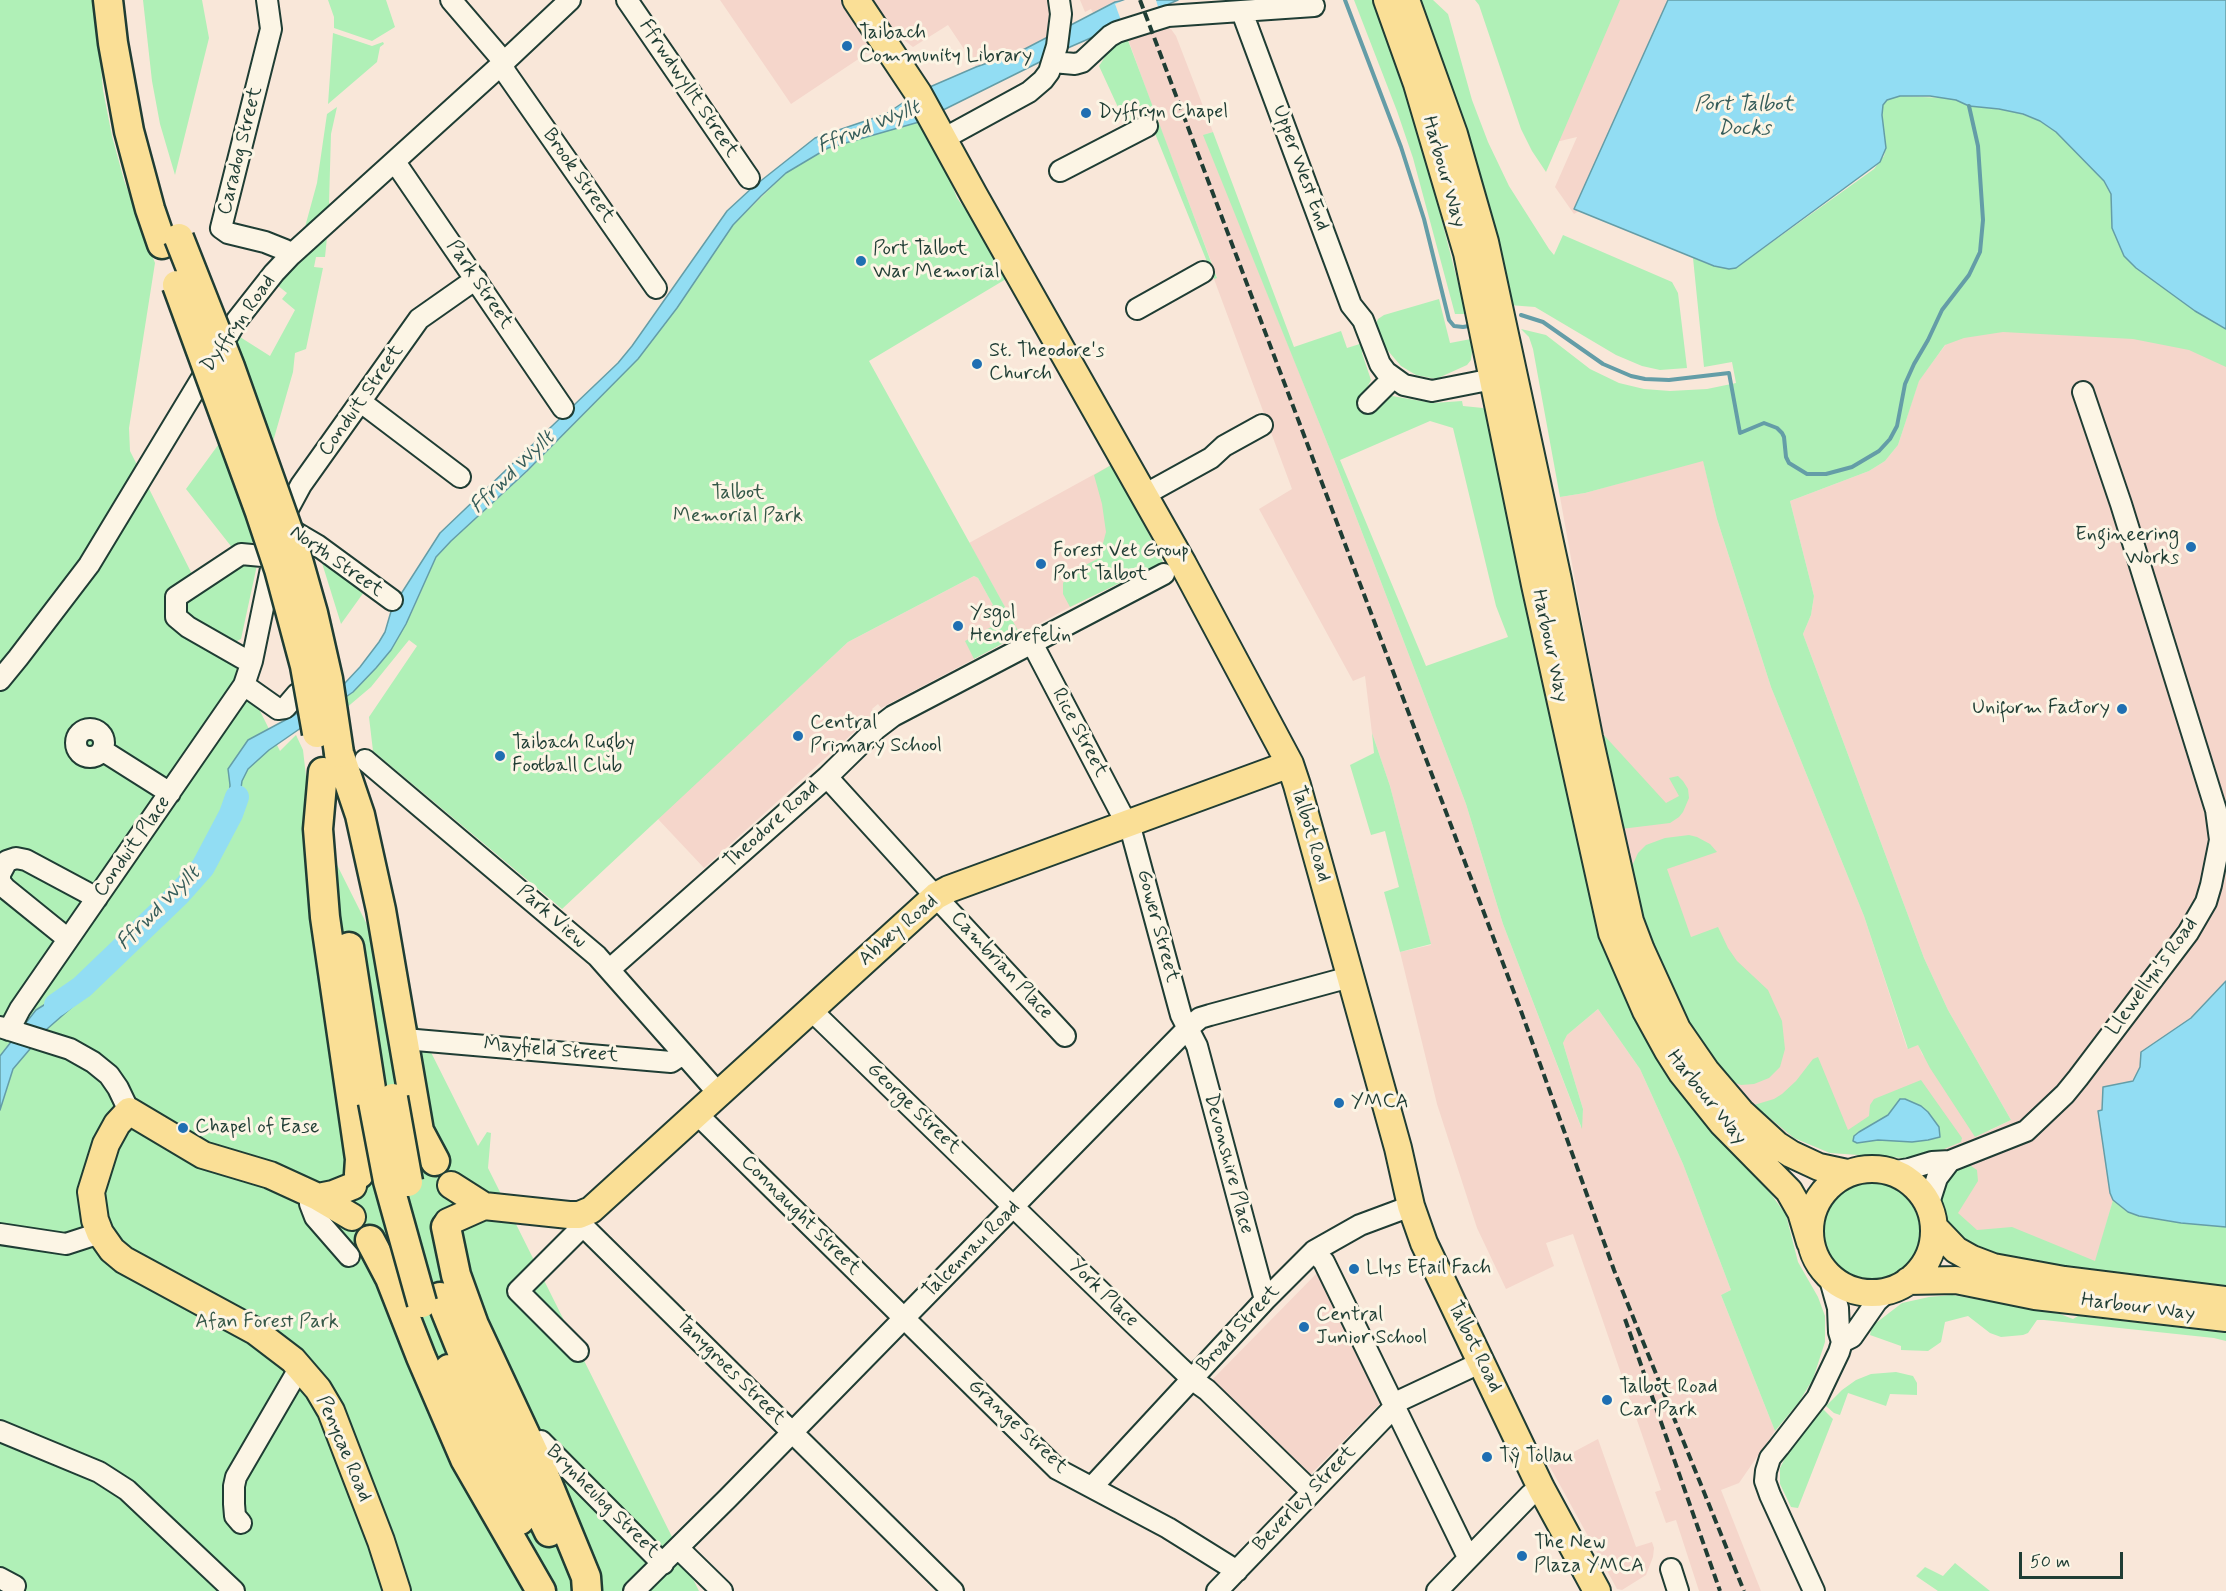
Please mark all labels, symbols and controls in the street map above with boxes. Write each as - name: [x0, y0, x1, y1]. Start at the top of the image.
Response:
- street label: Ffrwdwyllt Street: [633, 15, 743, 163]
- place label: Taibach Community Library: [859, 22, 1032, 69]
- marker: Taibach Community Library: [840, 39, 854, 53]
- street label: Caradog Street: [213, 84, 269, 218]
- water label: Port Talbot Docks: [1694, 93, 1794, 143]
- water label: Ffrwd Wyllt: [814, 96, 924, 160]
- place label: Dyffryn Chapel: [1098, 101, 1228, 125]
- street label: Upper West End: [1266, 102, 1334, 234]
- marker: Dyffryn Chapel: [1079, 106, 1093, 120]
- street label: Harbour Way: [1416, 114, 1470, 230]
- street label: Brook Street: [537, 124, 619, 228]
- street label: Park Street: [440, 236, 518, 334]
- place label: Port Talbot War Memorial: [873, 238, 1000, 285]
- marker: Port Talbot War Memorial: [854, 254, 868, 268]
- street label: Dyffryn Road: [197, 271, 281, 377]
- street label: Conduit Street: [315, 340, 409, 462]
- place label: St. Theodore's Church: [989, 340, 1105, 387]
- marker: St. Theodore's Church: [970, 357, 984, 371]
- water label: Ffrwd Wyllt: [465, 426, 561, 520]
- park label: Talbot Memorial Park: [673, 482, 803, 529]
- street label: North Street: [284, 521, 388, 603]
- place label: Engineering Works: [2075, 524, 2179, 571]
- place label: Forest Vet Group Port Talbot: [1053, 540, 1189, 587]
- marker: Engineering Works: [2184, 540, 2198, 554]
- marker: Forest Vet Group Port Talbot: [1034, 557, 1048, 571]
- street label: Harbour Way: [1525, 587, 1573, 705]
- place label: Ysgol Hendrefelin: [970, 602, 1071, 649]
- marker: Ysgol Hendrefelin: [951, 619, 965, 633]
- street label: Rice Street: [1046, 685, 1112, 781]
- place label: Uniform Factory: [1972, 697, 2110, 721]
- marker: Uniform Factory: [2115, 702, 2129, 716]
- place label: Central Primary School: [810, 712, 942, 759]
- marker: Central Primary School: [791, 729, 805, 743]
- place label: Taibach Rugby Football Club: [512, 732, 635, 779]
- marker: Taibach Rugby Football Club: [493, 749, 507, 763]
- street label: Theodore Road: [719, 776, 825, 874]
- street label: Talbot Road: [1285, 783, 1335, 885]
- street label: Conduit Place: [89, 792, 177, 902]
- water label: Ffrwd Wyllt: [112, 862, 206, 956]
- street label: Gower Street: [1130, 867, 1184, 985]
- street label: Park View: [511, 880, 591, 954]
- street label: Abbey Road: [854, 890, 944, 972]
- street label: Cambrian Place: [945, 907, 1057, 1025]
- street label: Llewellyn's Road: [2102, 913, 2204, 1041]
- street label: Mayfield Street: [483, 1033, 619, 1069]
- street label: Harbour Way: [1661, 1046, 1751, 1150]
- street label: George Street: [861, 1058, 965, 1160]
- street label: Devonshire Place: [1198, 1091, 1258, 1237]
- place label: YMCA: [1351, 1091, 1408, 1115]
- marker: YMCA: [1332, 1096, 1346, 1110]
- place label: Chapel of Ease: [195, 1116, 319, 1140]
- marker: Chapel of Ease: [176, 1121, 190, 1135]
- street label: Connaught Street: [735, 1151, 865, 1281]
- street label: Talcennau Road: [918, 1196, 1026, 1304]
- street label: York Place: [1063, 1255, 1143, 1333]
- place label: Llys Efail Fach: [1366, 1257, 1491, 1281]
- marker: Llys Efail Fach: [1347, 1262, 1361, 1276]
- street label: Broad Street: [1192, 1280, 1286, 1378]
- street label: Harbour Way: [2080, 1289, 2196, 1327]
- street label: Talbot Road: [1442, 1297, 1506, 1397]
- place label: Central Junior School: [1316, 1304, 1427, 1351]
- park label: Afan Forest Park: [195, 1311, 339, 1335]
- street label: Tanygroes Street: [670, 1311, 790, 1431]
- marker: Central Junior School: [1297, 1320, 1311, 1334]
- street label: Grange Street: [962, 1375, 1072, 1479]
- place label: Talbot Road Car Park: [1619, 1376, 1718, 1423]
- street label: Penycae Road: [310, 1392, 376, 1506]
- marker: Talbot Road Car Park: [1600, 1393, 1614, 1407]
- street label: Brynheulog Street: [540, 1440, 664, 1564]
- street label: Beverley Street: [1248, 1441, 1362, 1557]
- place label: Tŷ Tollau: [1499, 1445, 1573, 1469]
- marker: Tŷ Tollau: [1480, 1450, 1494, 1464]
- place label: The New Plaza YMCA: [1534, 1532, 1644, 1579]
- scale bar: [2022, 1540, 2126, 1578]
- marker: The New Plaza YMCA: [1515, 1549, 1529, 1563]
- text: 50 m: [2030, 1550, 2070, 1574]

